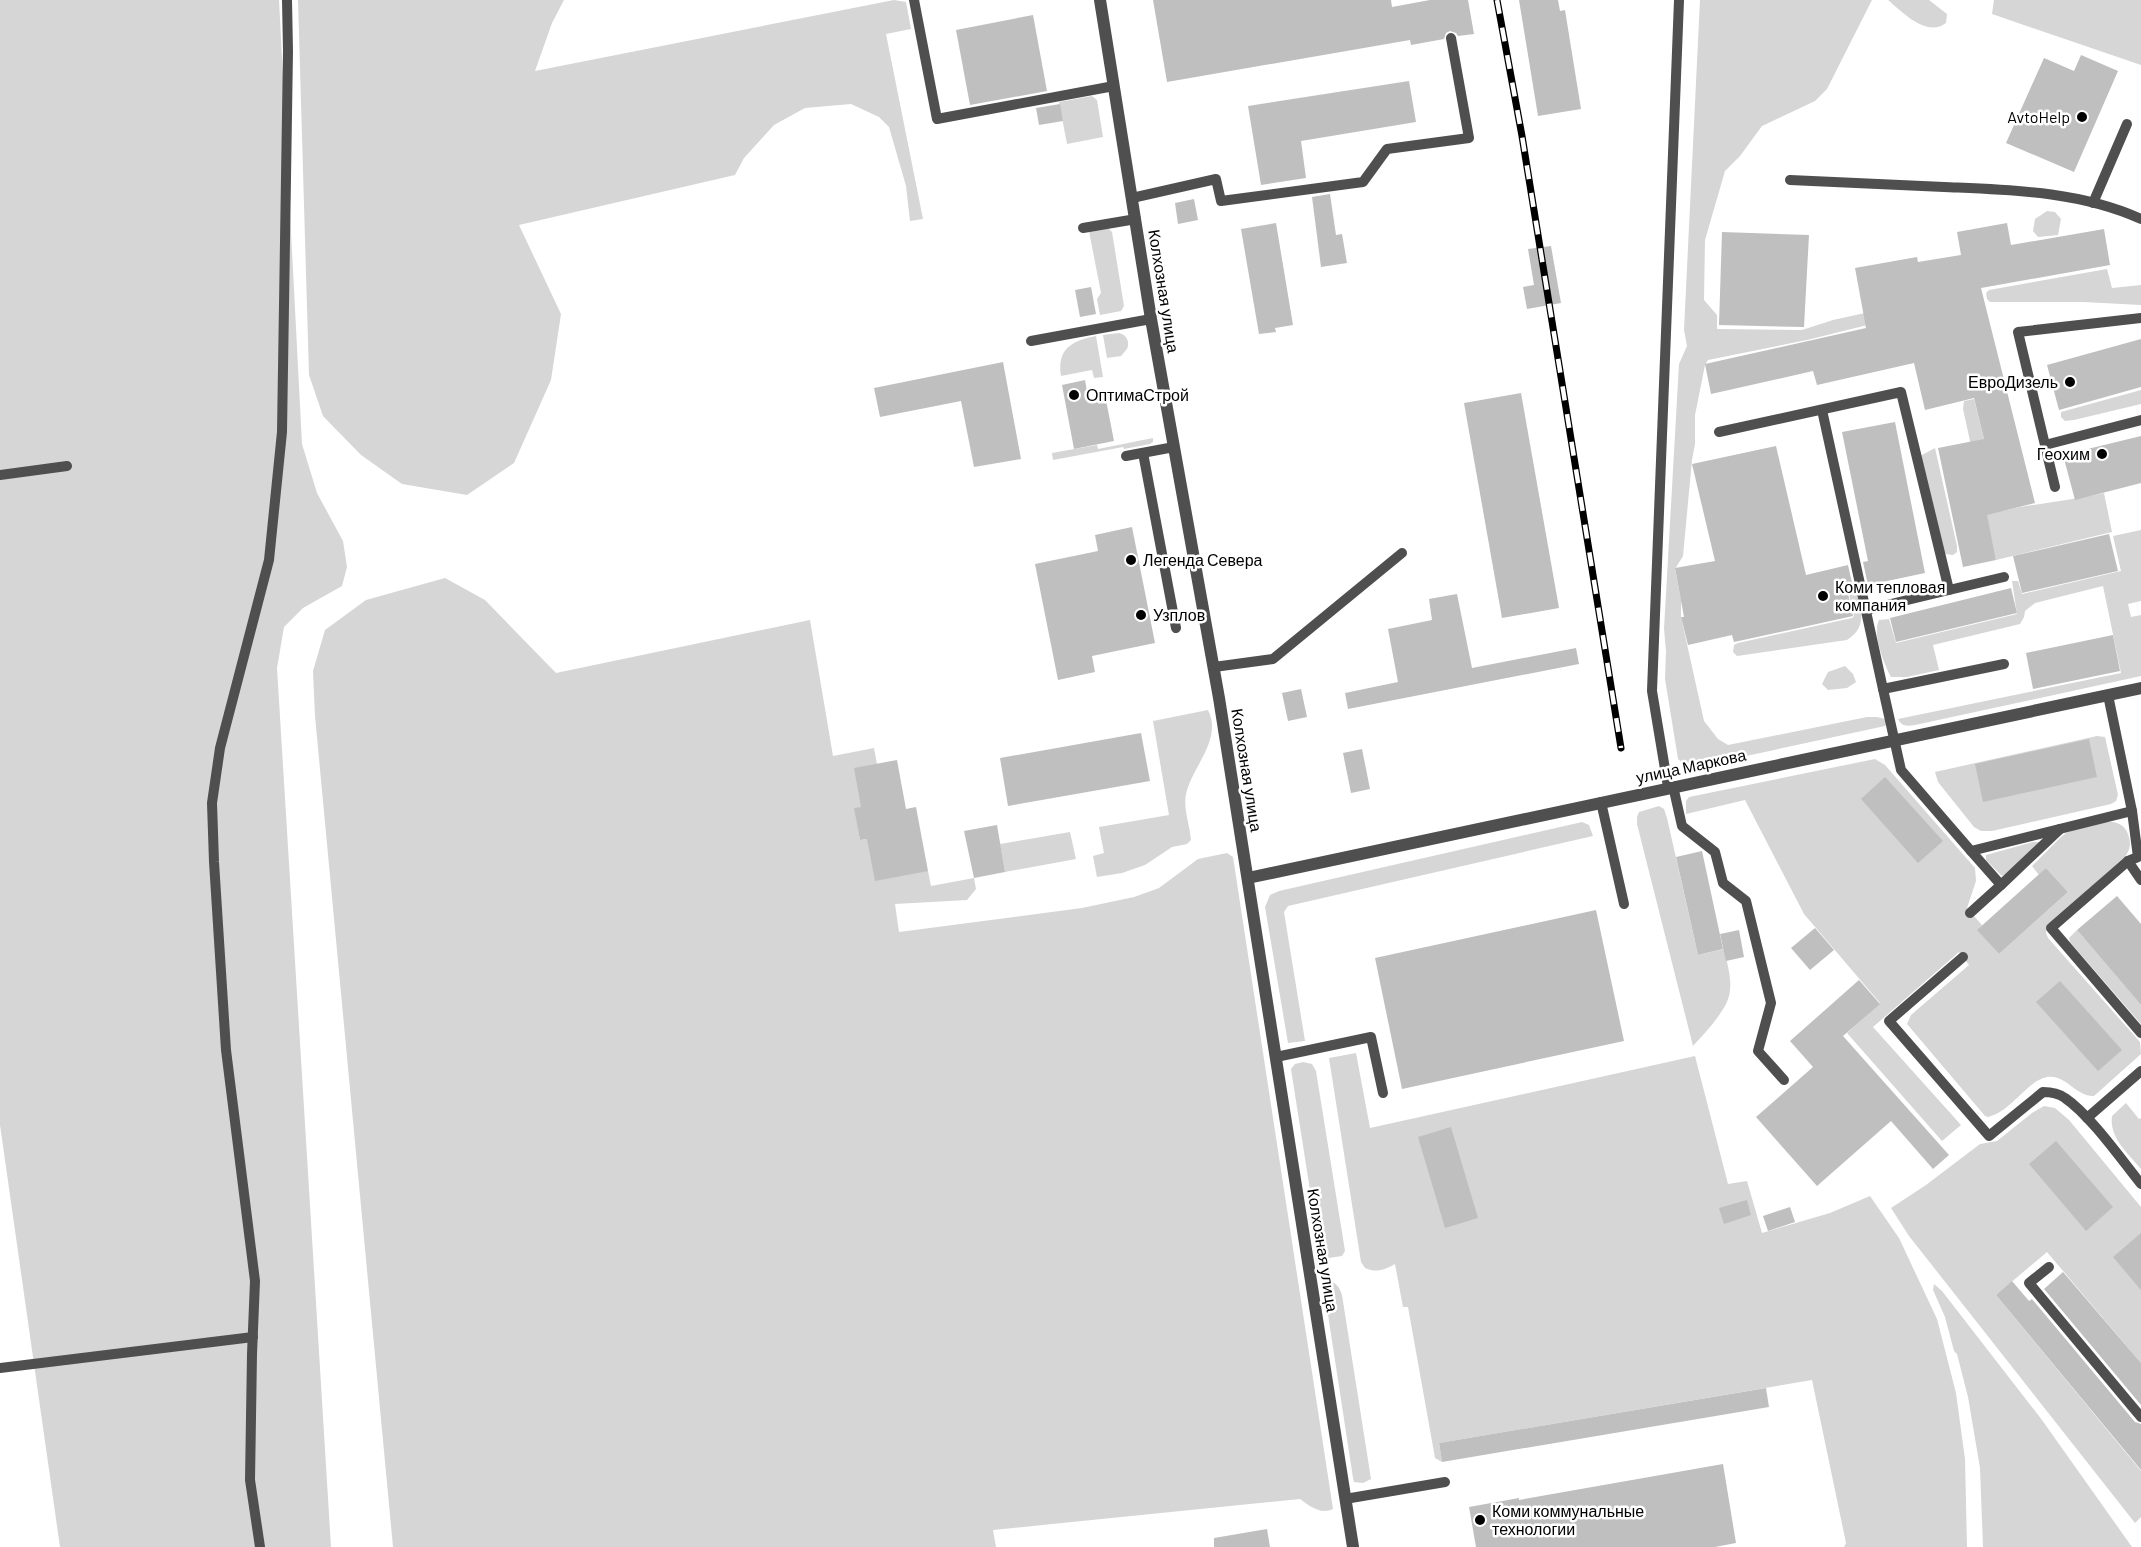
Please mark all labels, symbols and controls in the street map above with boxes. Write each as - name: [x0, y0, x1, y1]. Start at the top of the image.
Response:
- place label: AvtoHelp: [2007, 107, 2070, 126]
- marker: AvtoHelp: [2075, 110, 2089, 124]
- street label: Колхозная улица: [1145, 228, 1184, 354]
- place label: ЕвроДизель: [1968, 372, 2058, 391]
- marker: ЕвроДизель: [2063, 375, 2077, 389]
- place label: ОптимаСтрой: [1086, 385, 1189, 404]
- marker: ОптимаСтрой: [1067, 388, 1081, 402]
- place label: Геохим: [2037, 444, 2090, 463]
- marker: Геохим: [2095, 447, 2109, 461]
- place label: Легенда Севера: [1143, 550, 1263, 569]
- marker: Легенда Севера: [1124, 553, 1138, 567]
- place label: Коми тепловая компания: [1835, 577, 1945, 614]
- marker: Коми тепловая компания: [1816, 589, 1830, 603]
- place label: Узплов: [1153, 605, 1205, 624]
- marker: Узплов: [1134, 608, 1148, 622]
- street label: Колхозная улица: [1228, 707, 1267, 833]
- street label: улица Маркова: [1634, 745, 1748, 786]
- street label: Колхозная улица: [1304, 1187, 1343, 1313]
- place label: Коми коммунальные технологии: [1492, 1501, 1644, 1538]
- marker: Коми коммунальные технологии: [1473, 1513, 1487, 1527]

